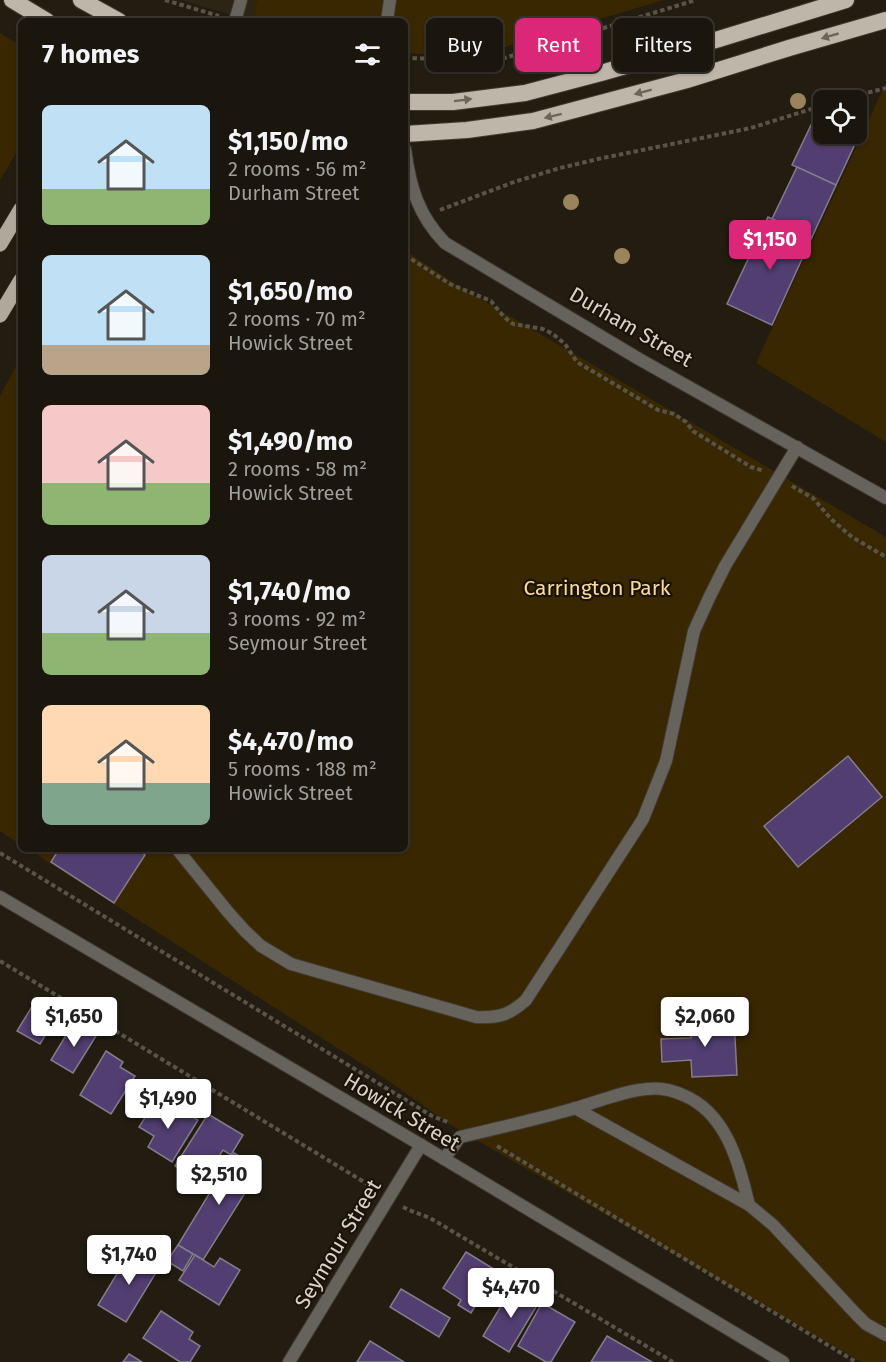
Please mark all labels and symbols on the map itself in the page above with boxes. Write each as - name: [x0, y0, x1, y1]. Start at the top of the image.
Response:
- one-way arrow: [821, 32, 839, 41]
- one-way arrow: [634, 88, 652, 98]
- one-way arrow: [454, 96, 473, 105]
- one-way arrow: [544, 112, 563, 122]
- pin: $1,150: [721, 220, 819, 271]
- street label: Durham Street: [565, 281, 698, 373]
- park label: Carrington Park: [523, 575, 671, 601]
- pin: $1,650: [25, 997, 123, 1048]
- pin: $2,060: [656, 997, 754, 1048]
- street label: Howick Street: [339, 1067, 465, 1157]
- pin: $1,490: [119, 1079, 217, 1130]
- pin: $2,510: [170, 1155, 268, 1206]
- street label: Seymour Street: [289, 1174, 387, 1313]
- pin: $1,740: [80, 1235, 178, 1286]
- pin: $4,470: [462, 1268, 560, 1319]

